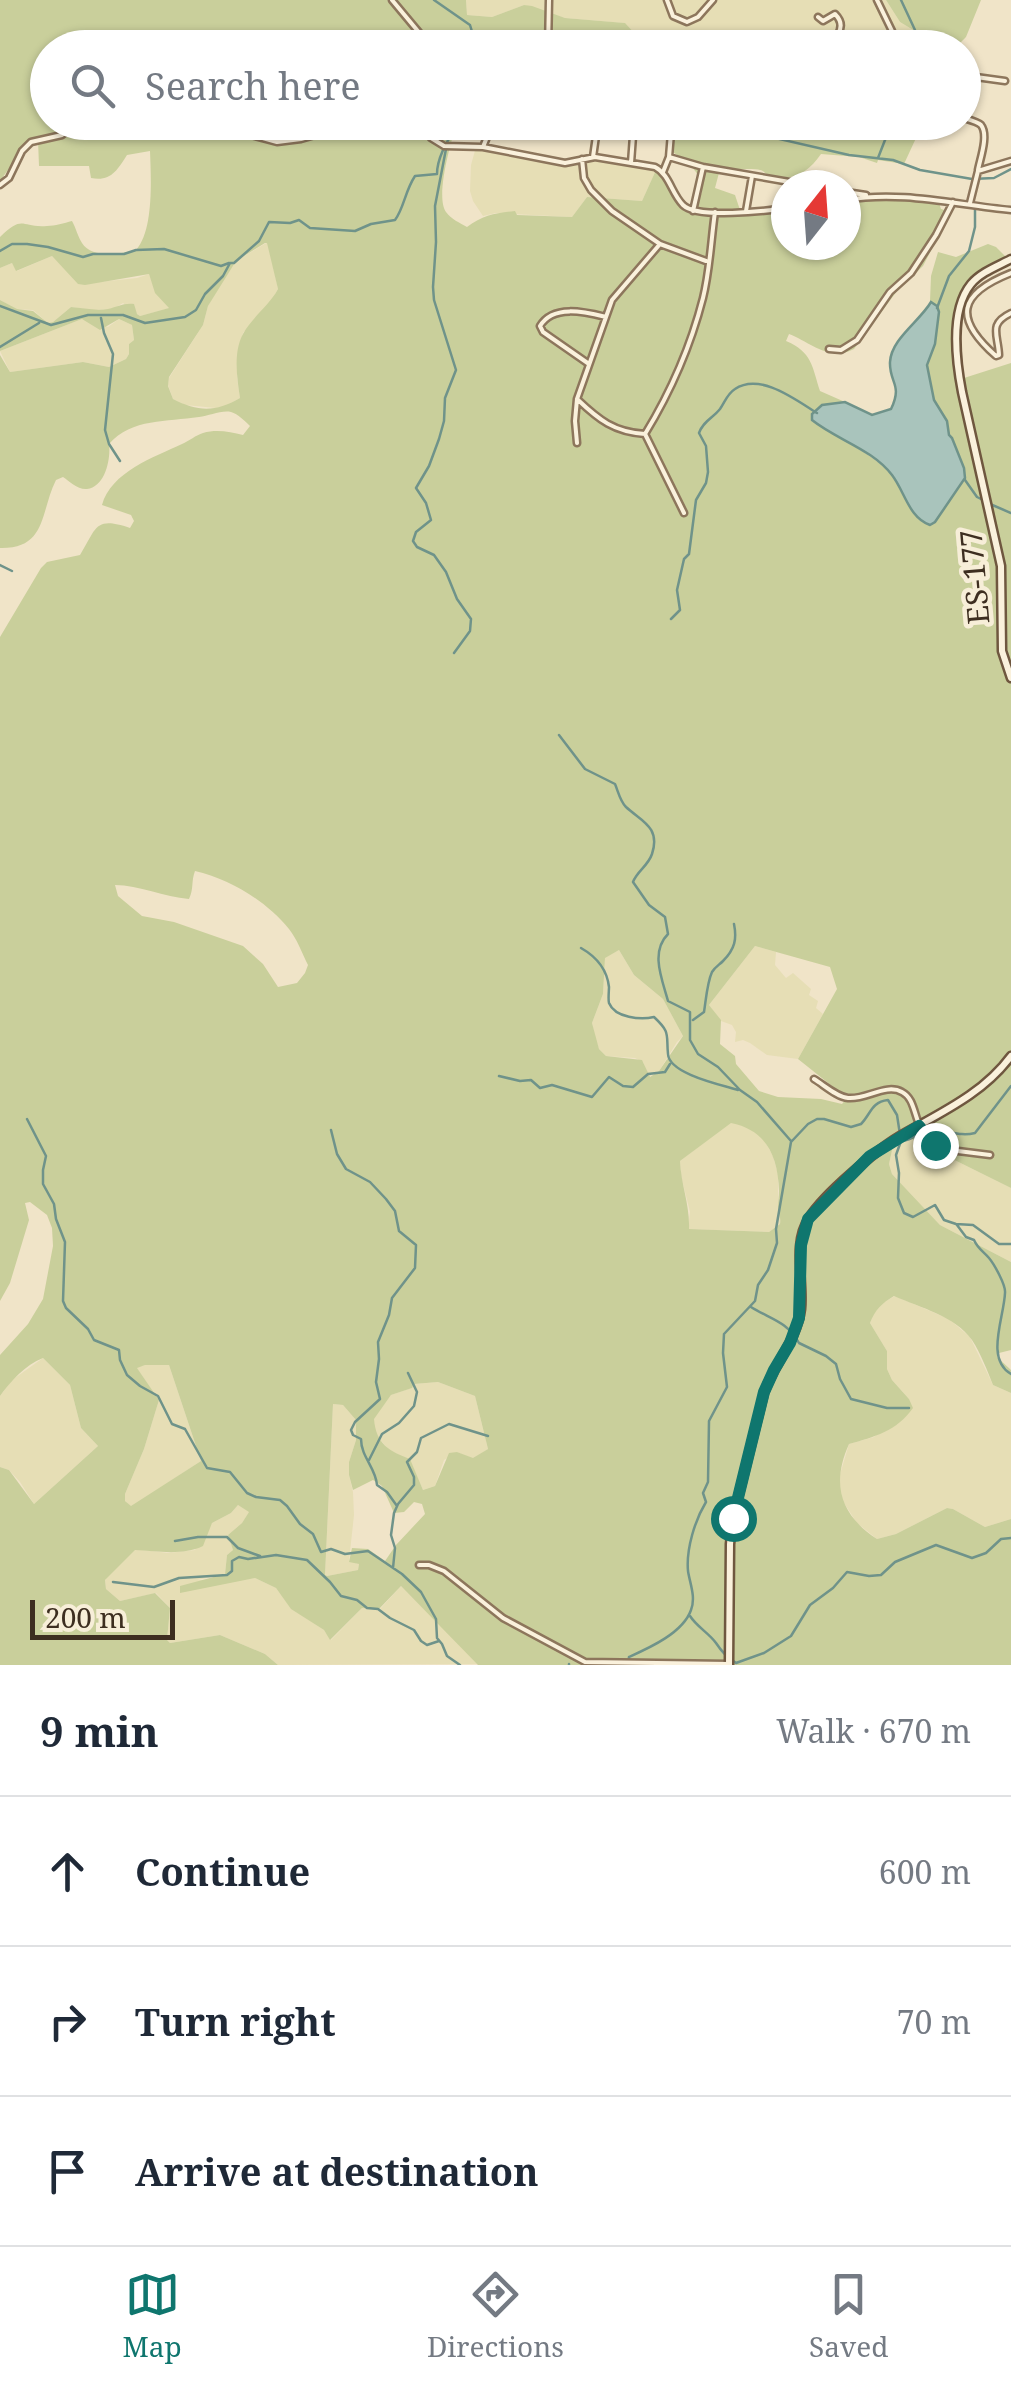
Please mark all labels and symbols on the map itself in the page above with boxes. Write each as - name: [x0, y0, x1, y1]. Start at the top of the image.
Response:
- north arrow: [771, 170, 861, 260]
- street label: ES-177: [949, 528, 999, 626]
- route end: [913, 1123, 959, 1169]
- route start: [711, 1496, 757, 1542]
- scale bar: [30, 1595, 175, 1640]

